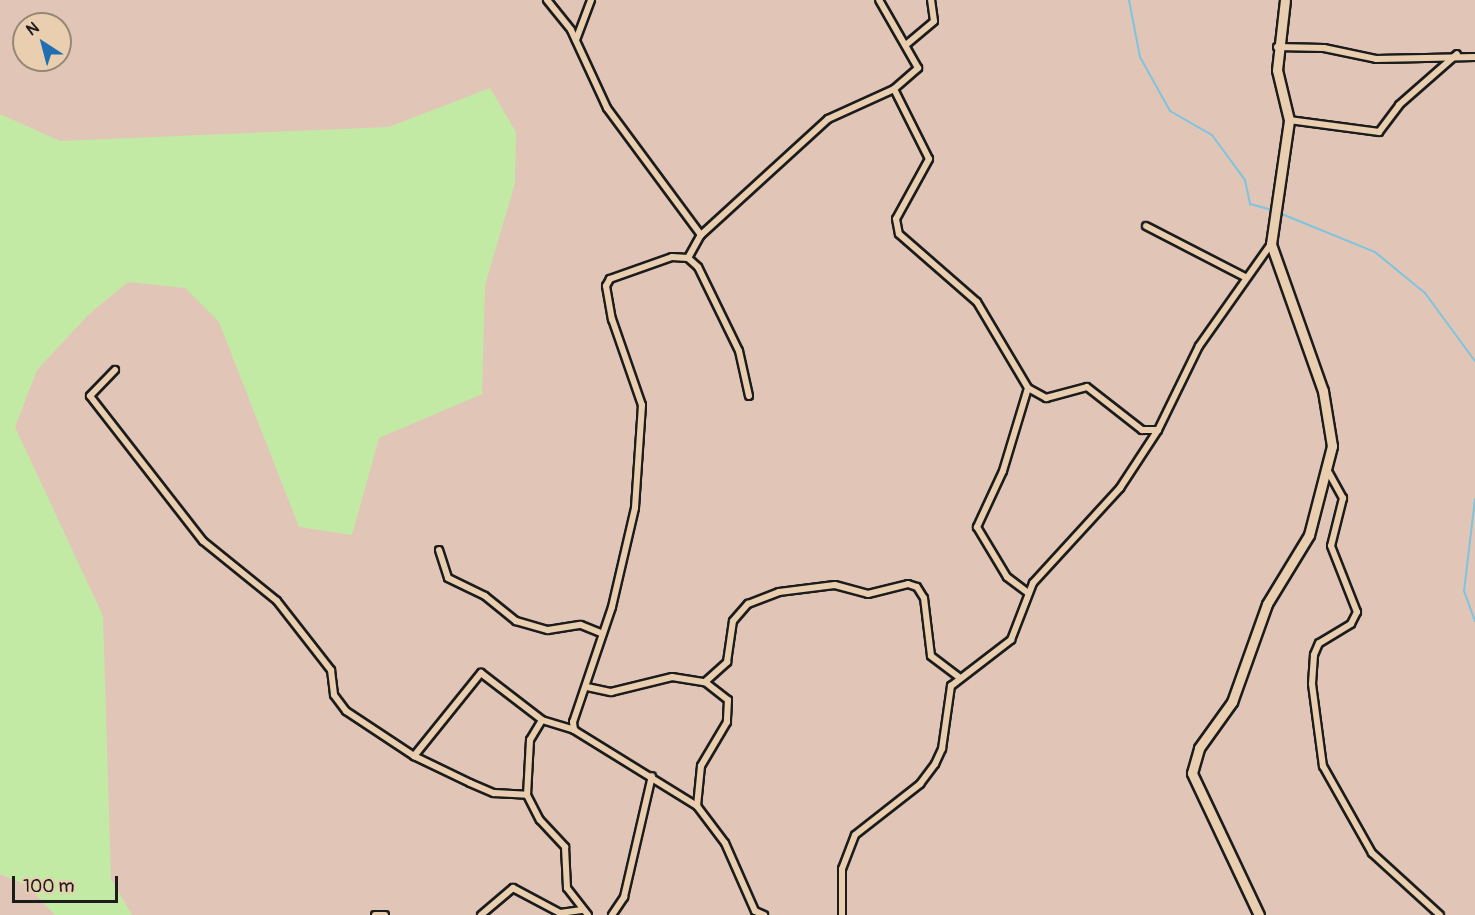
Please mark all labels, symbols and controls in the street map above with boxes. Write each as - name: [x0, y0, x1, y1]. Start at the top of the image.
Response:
- north arrow: [12, 12, 72, 72]
- text: N: [22, 18, 43, 40]
- scale bar: [15, 864, 122, 902]
- text: 100 m: [23, 875, 75, 898]

